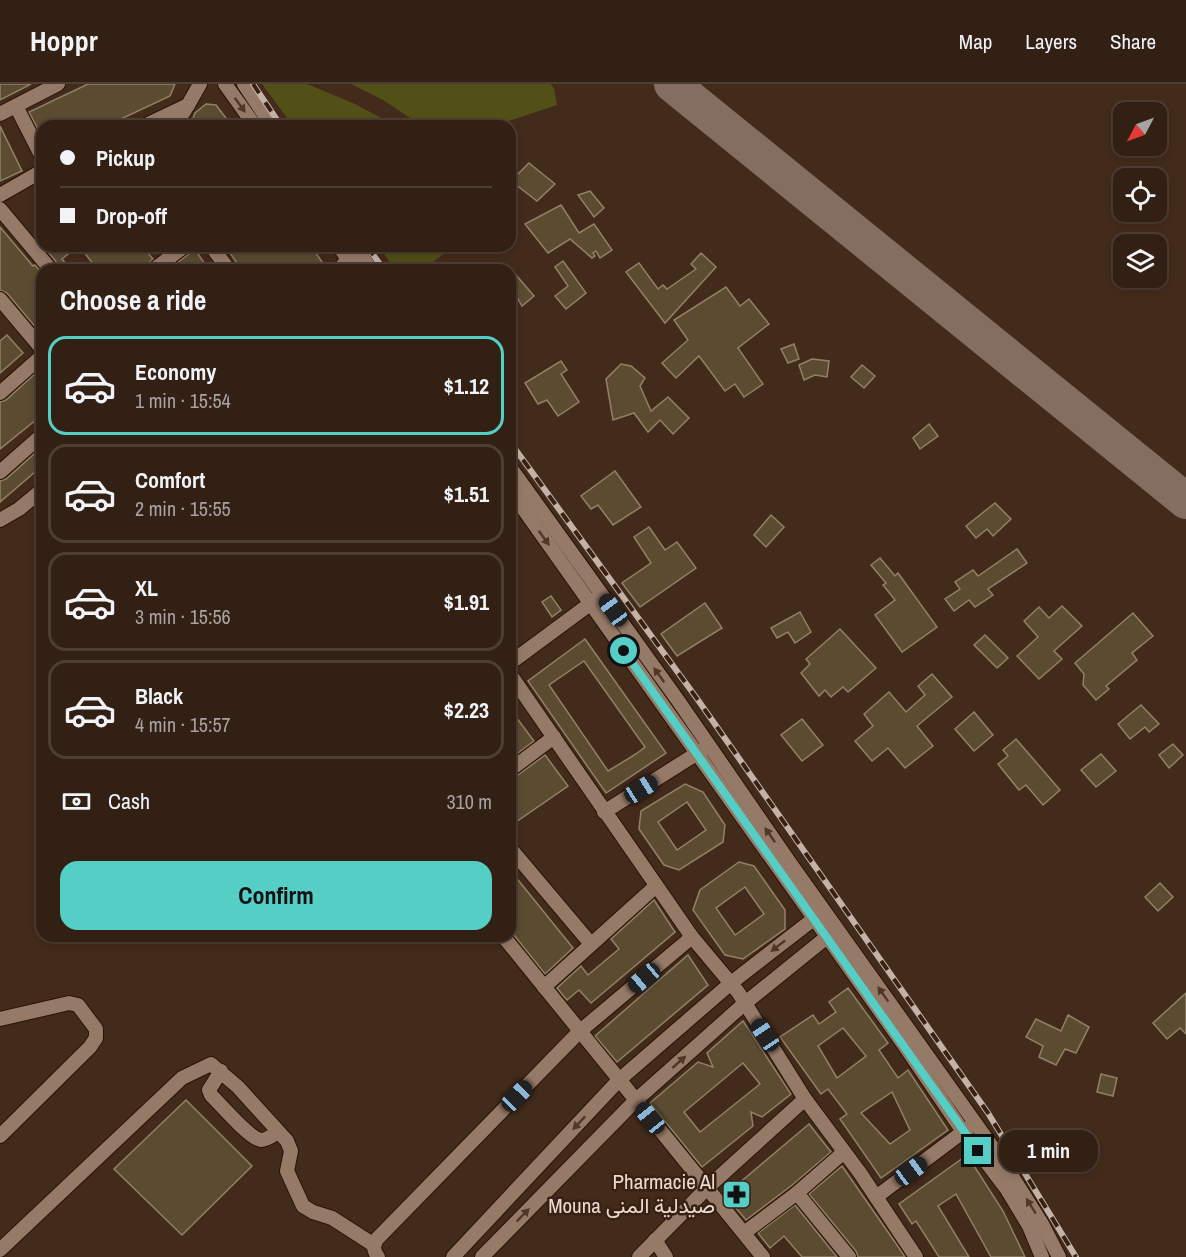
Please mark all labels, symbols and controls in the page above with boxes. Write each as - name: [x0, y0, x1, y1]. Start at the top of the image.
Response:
- text: Hoppr: [30, 22, 98, 60]
- text: Map: [959, 27, 992, 56]
- text: Layers: [1025, 27, 1077, 56]
- text: Share: [1110, 27, 1156, 56]
- one-way arrow: [234, 97, 246, 113]
- north arrow: [1113, 102, 1167, 156]
- map controls: [1113, 102, 1167, 288]
- text: Pickup: [96, 143, 155, 173]
- button: locate: [1113, 168, 1167, 222]
- text: Drop-off: [96, 201, 167, 231]
- button: layers: [1113, 234, 1167, 288]
- text: Choose a ride: [60, 282, 206, 318]
- text: Economy: [135, 357, 216, 387]
- icon: car: [63, 359, 117, 413]
- text: $1.12: [444, 371, 489, 401]
- text: 1 min · 15:54: [135, 387, 231, 414]
- text: Comfort: [135, 465, 205, 495]
- icon: car: [63, 467, 117, 521]
- text: $1.51: [444, 479, 489, 509]
- text: 2 min · 15:55: [135, 495, 231, 522]
- one-way arrow: [538, 530, 549, 546]
- text: XL: [135, 573, 158, 603]
- icon: car: [63, 575, 117, 629]
- text: $1.91: [444, 587, 489, 617]
- car: [595, 590, 631, 630]
- text: 3 min · 15:56: [135, 603, 231, 630]
- route start: [610, 637, 637, 664]
- one-way arrow: [653, 667, 665, 683]
- text: Black: [135, 681, 183, 711]
- icon: car: [63, 683, 117, 737]
- text: $2.23: [444, 695, 489, 725]
- text: 4 min · 15:57: [135, 711, 231, 738]
- car: [621, 772, 661, 806]
- icon: cash: [60, 785, 93, 818]
- text: Cash: [108, 786, 150, 816]
- text: 310 m: [446, 788, 492, 815]
- one-way arrow: [765, 827, 776, 843]
- button: Confirm: [60, 861, 492, 930]
- one-way arrow: [770, 940, 785, 952]
- car: [624, 960, 664, 996]
- one-way arrow: [877, 987, 889, 1003]
- car: [747, 1015, 783, 1055]
- one-way arrow: [671, 1056, 686, 1069]
- car: [498, 1077, 536, 1115]
- car: [632, 1098, 668, 1138]
- one-way arrow: [573, 1115, 586, 1130]
- callout: 1 min: [999, 1130, 1098, 1172]
- route end: [964, 1137, 991, 1164]
- text: 1 min: [1027, 1137, 1070, 1164]
- car: [891, 1153, 931, 1189]
- place label: Pharmacie Al Mouna صيدلية المنى: [548, 1167, 715, 1220]
- pharmacy icon: Pharmacie Al Mouna صيدلية المنى: [720, 1178, 752, 1210]
- one-way arrow: [1026, 1197, 1037, 1214]
- one-way arrow: [515, 1209, 529, 1223]

